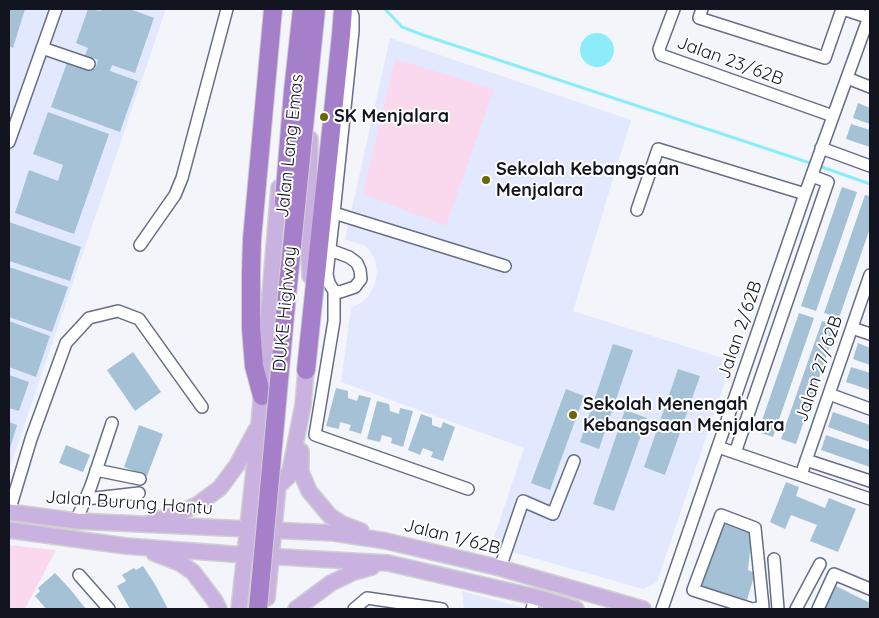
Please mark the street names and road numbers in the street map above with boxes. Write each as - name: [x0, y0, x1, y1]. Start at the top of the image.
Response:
- street label: Jalan 23/62B: [674, 32, 786, 90]
- street label: Jalan Lang Emas: [272, 73, 308, 219]
- street label: DUKE Highway: [269, 245, 301, 373]
- street label: Jalan 2/62B: [713, 278, 767, 382]
- street label: Jalan 27/62B: [791, 313, 847, 425]
- street label: Jalan Burung Hantu: [45, 486, 213, 520]
- street label: Jalan 1/62B: [401, 515, 503, 559]

